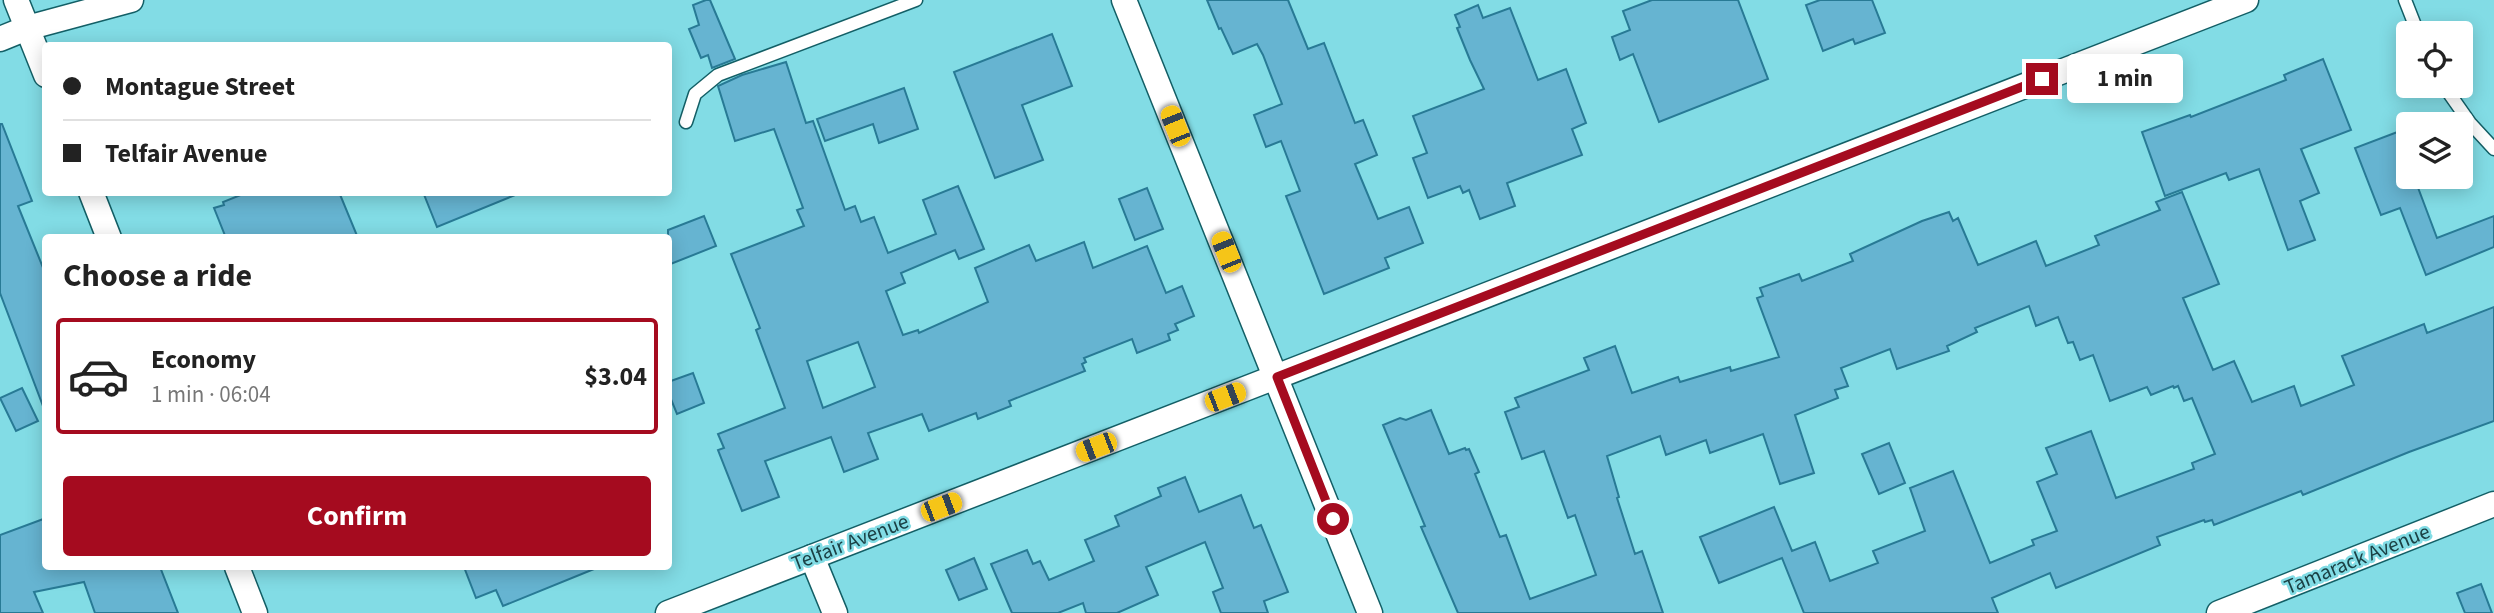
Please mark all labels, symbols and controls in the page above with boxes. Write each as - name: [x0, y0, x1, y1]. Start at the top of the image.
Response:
- map controls: [2396, 21, 2473, 189]
- button: locate: [2396, 21, 2473, 98]
- callout: 1 min: [2066, 55, 2182, 104]
- text: 1 min: [2097, 62, 2153, 95]
- route end: [2026, 63, 2058, 95]
- text: Montague Street: [105, 68, 295, 105]
- car: [1158, 103, 1193, 149]
- button: layers: [2396, 112, 2473, 189]
- text: Telfair Avenue: [105, 135, 268, 172]
- car: [1209, 229, 1244, 275]
- text: Choose a ride: [63, 253, 252, 299]
- text: Economy: [151, 341, 256, 378]
- icon: car: [67, 345, 130, 408]
- text: $3.04: [584, 358, 647, 395]
- text: 1 min · 06:04: [151, 378, 271, 411]
- car: [1202, 380, 1249, 414]
- car: [1073, 430, 1120, 464]
- button: Confirm: [63, 476, 651, 556]
- car: [918, 490, 965, 524]
- route start: [1317, 503, 1349, 535]
- street label: Telfair Avenue: [787, 506, 913, 578]
- street label: Tamarack Avenue: [2280, 516, 2434, 602]

